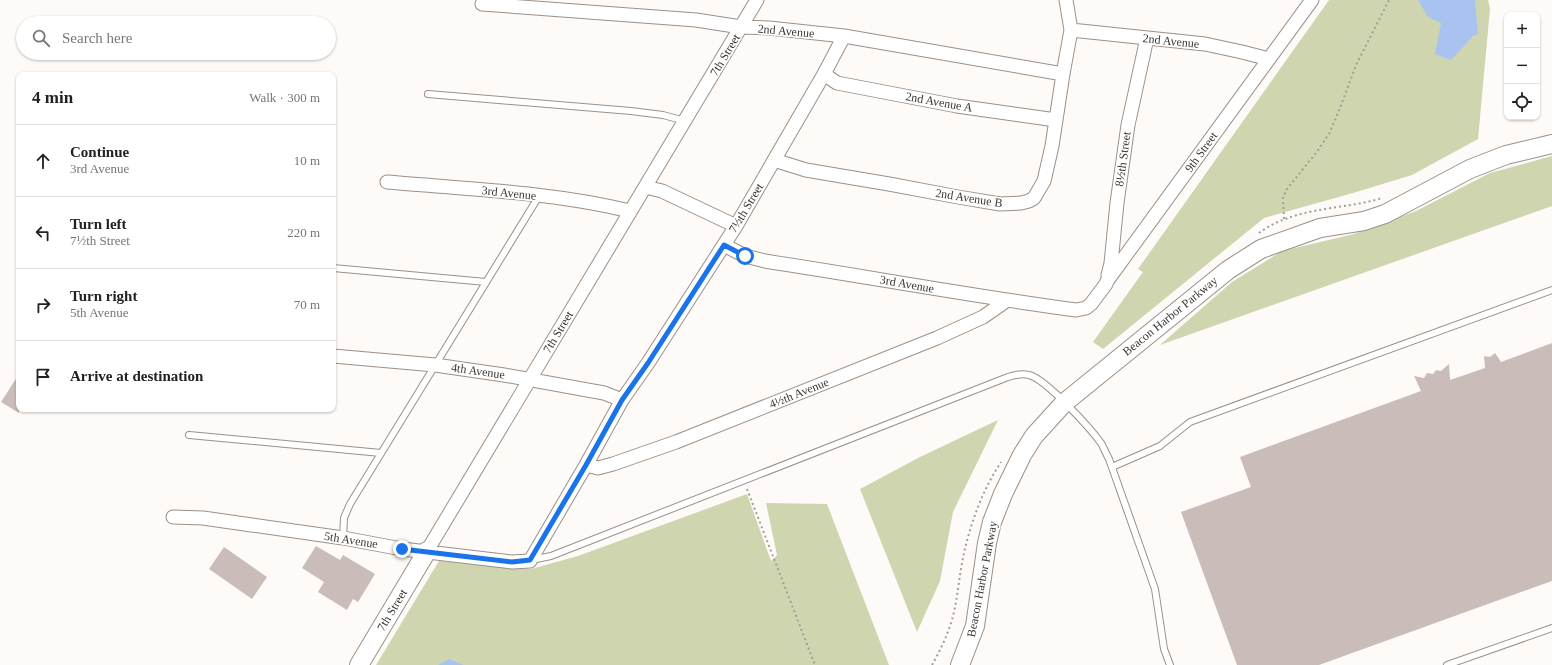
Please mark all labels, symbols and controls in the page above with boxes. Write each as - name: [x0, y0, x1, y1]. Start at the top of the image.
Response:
- map controls: [1504, 12, 1540, 120]
- button: +: [1504, 12, 1540, 48]
- search box: [16, 16, 336, 60]
- street label: 2nd Avenue: [757, 22, 815, 40]
- icon: search: [30, 27, 52, 49]
- text: Search here: [62, 30, 132, 46]
- street label: 7th Street: [707, 31, 743, 78]
- street label: 2nd Avenue: [1142, 31, 1200, 51]
- button: −: [1504, 48, 1540, 84]
- button: locate: [1504, 84, 1540, 120]
- text: 4 min: [32, 88, 73, 107]
- street label: 2nd Avenue A: [904, 89, 974, 115]
- text: Walk · 300 m: [249, 90, 320, 105]
- street label: 9th Street: [1182, 129, 1221, 175]
- street label: 8½th Street: [1112, 130, 1134, 187]
- text: Continue: [70, 144, 129, 160]
- icon: ahead: [32, 150, 54, 172]
- text: 10 m: [294, 153, 320, 168]
- text: 3rd Avenue: [70, 161, 129, 176]
- street label: 7½th Street: [726, 180, 767, 235]
- street label: 3rd Avenue: [481, 183, 537, 203]
- street label: 2nd Avenue B: [934, 186, 1004, 210]
- text: Turn left: [70, 216, 127, 232]
- icon: left: [32, 222, 54, 244]
- text: 220 m: [287, 225, 320, 240]
- text: 7½th Street: [70, 233, 130, 248]
- route start: [736, 247, 754, 265]
- street label: 3rd Avenue: [879, 272, 935, 296]
- street label: Beacon Harbor Parkway: [1120, 273, 1220, 359]
- text: Turn right: [70, 288, 137, 304]
- icon: right: [32, 294, 54, 316]
- text: 70 m: [294, 297, 320, 312]
- text: 5th Avenue: [70, 305, 129, 320]
- street label: 7th Street: [540, 308, 576, 355]
- street label: 4th Avenue: [450, 360, 506, 382]
- icon: arrive: [32, 366, 54, 388]
- text: Arrive at destination: [70, 368, 203, 384]
- street label: 4½th Avenue: [767, 375, 831, 411]
- street label: Beacon Harbor Parkway: [964, 520, 1000, 638]
- street label: 5th Avenue: [323, 529, 379, 551]
- route end: [393, 540, 411, 558]
- street label: 7th Street: [374, 586, 410, 633]

